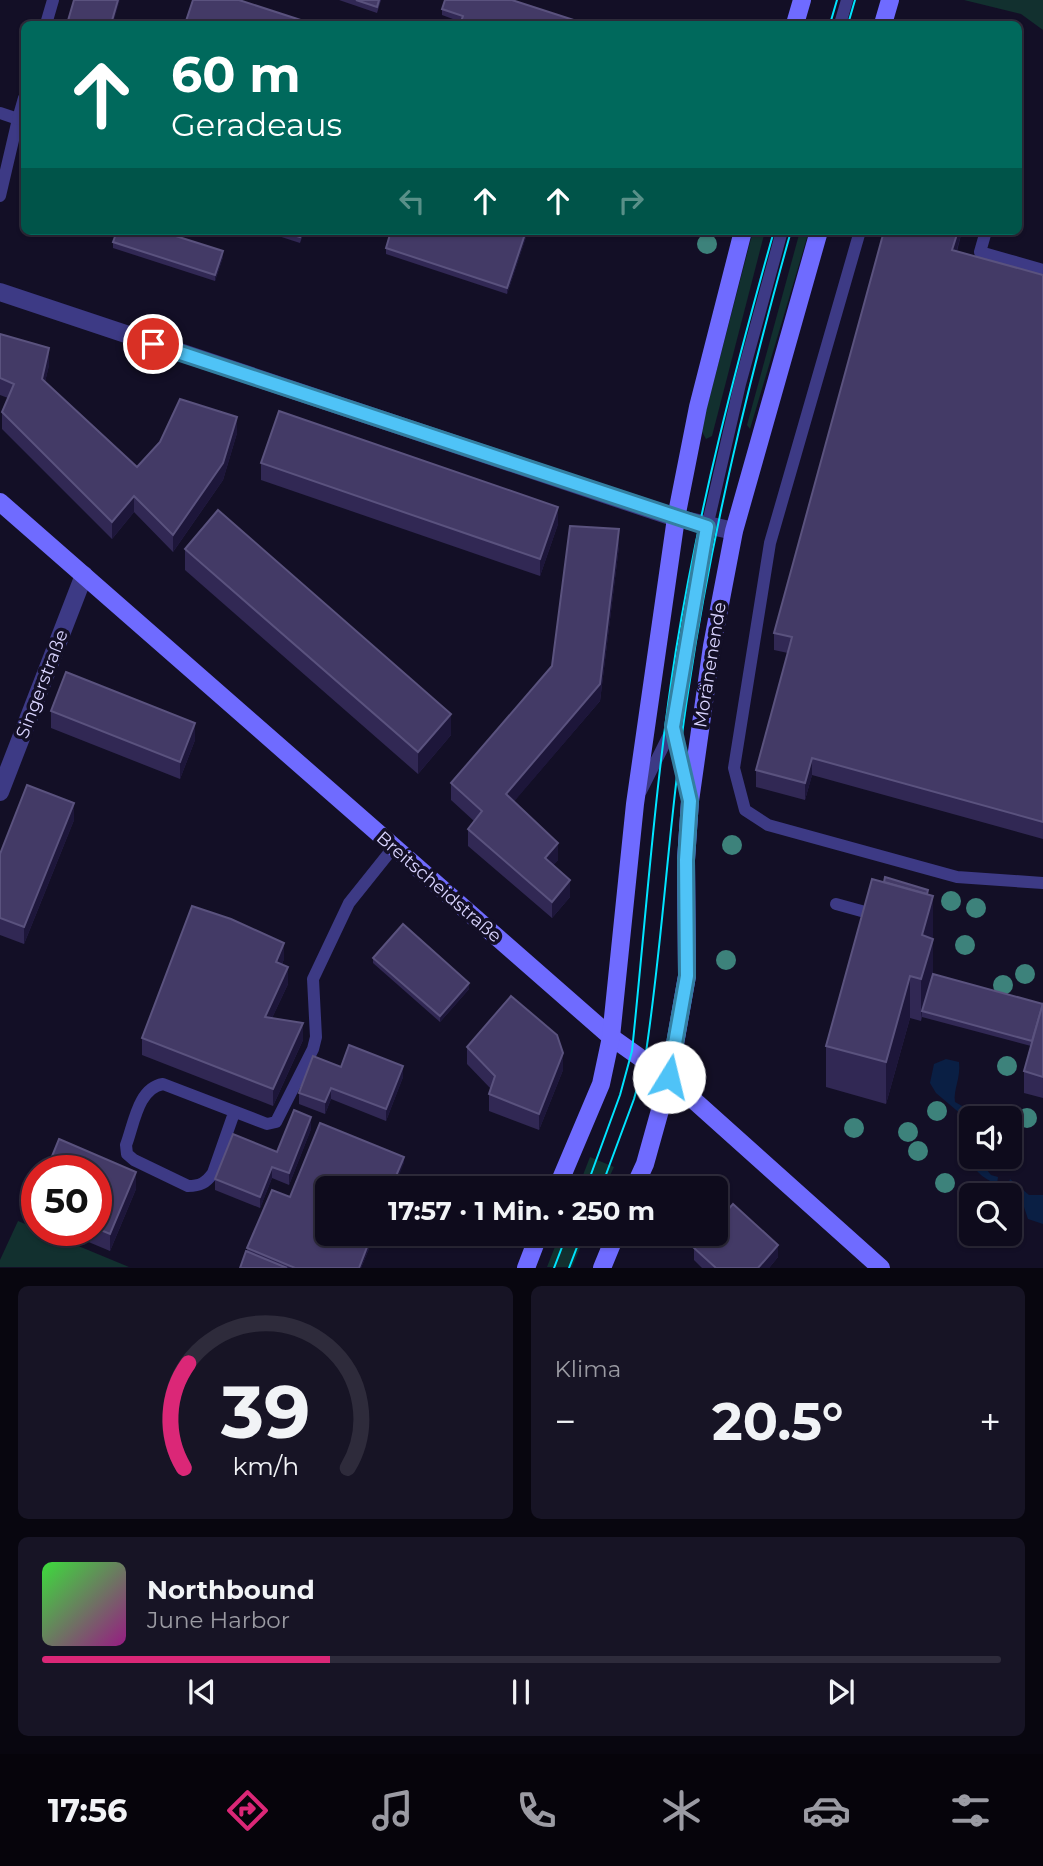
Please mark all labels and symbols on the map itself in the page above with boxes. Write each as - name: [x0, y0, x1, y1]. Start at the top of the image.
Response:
- pin: [123, 314, 183, 374]
- street label: Moränenende: [689, 600, 731, 729]
- street label: Singerstraße: [11, 626, 73, 741]
- street label: Breitscheidstraße: [372, 827, 506, 947]
- position arrow: [632, 1040, 706, 1114]
- speed limit sign: 50: [21, 1155, 112, 1246]

